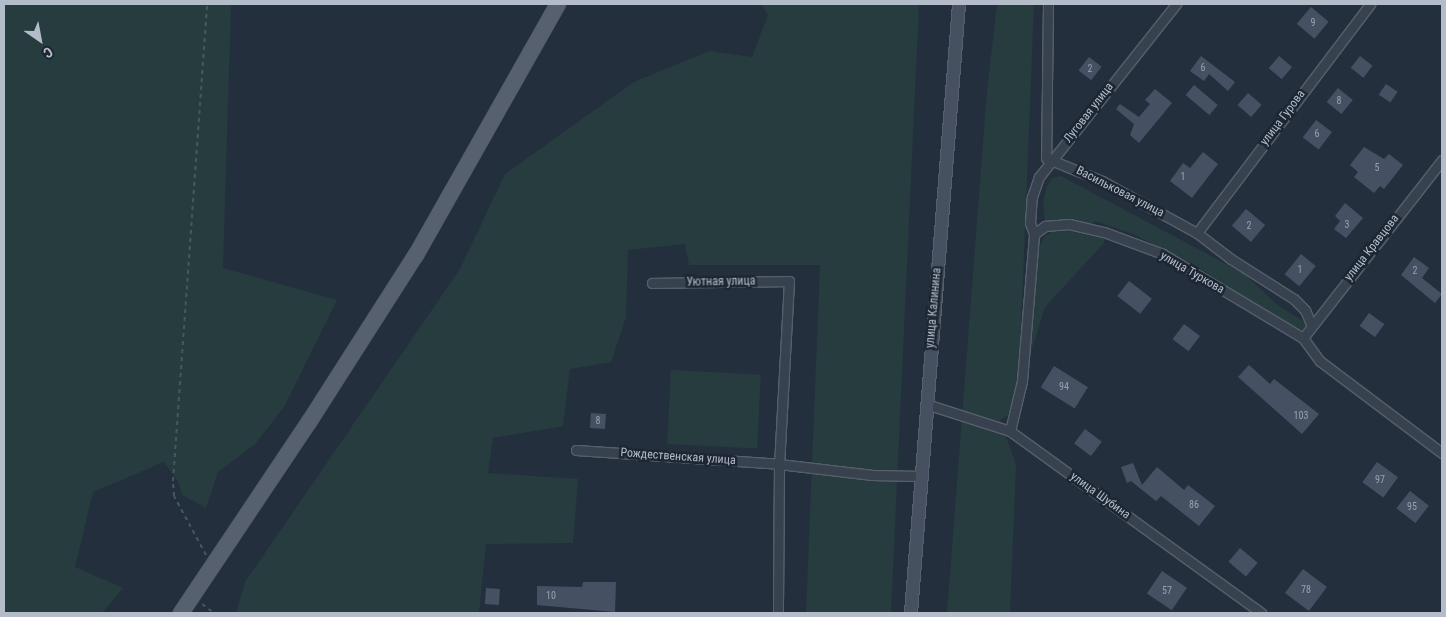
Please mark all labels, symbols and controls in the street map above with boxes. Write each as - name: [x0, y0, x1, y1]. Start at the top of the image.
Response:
- north arrow: [15, 15, 65, 65]
- house number: 9: [1311, 17, 1315, 29]
- text: С: [40, 44, 56, 61]
- house number: 6: [1201, 62, 1205, 74]
- house number: 2: [1088, 63, 1092, 75]
- street label: Луговая улица: [1061, 80, 1117, 146]
- street label: улица Гурова: [1258, 87, 1308, 149]
- house number: 8: [1337, 95, 1341, 107]
- house number: 6: [1315, 128, 1319, 140]
- house number: 5: [1375, 162, 1379, 174]
- street label: Васильковая улица: [1074, 164, 1166, 220]
- house number: 1: [1181, 171, 1185, 183]
- street label: улица Кравцова: [1342, 212, 1402, 284]
- house number: 3: [1345, 219, 1349, 231]
- house number: 2: [1247, 220, 1251, 232]
- street label: улица Туркова: [1157, 249, 1227, 297]
- house number: 1: [1298, 264, 1302, 276]
- house number: 2: [1413, 265, 1417, 277]
- street label: улица Калинина: [923, 267, 945, 349]
- street label: Уютная улица: [686, 274, 756, 290]
- house number: 94: [1059, 381, 1069, 393]
- house number: 103: [1294, 410, 1308, 422]
- house number: 8: [596, 415, 600, 427]
- street label: Рождественская улица: [620, 446, 736, 468]
- street label: улица Шубина: [1067, 470, 1133, 522]
- house number: 97: [1375, 474, 1385, 486]
- house number: 86: [1189, 499, 1199, 511]
- house number: 95: [1407, 501, 1417, 513]
- house number: 78: [1301, 584, 1311, 596]
- house number: 57: [1162, 585, 1172, 597]
- house number: 10: [546, 590, 556, 602]

